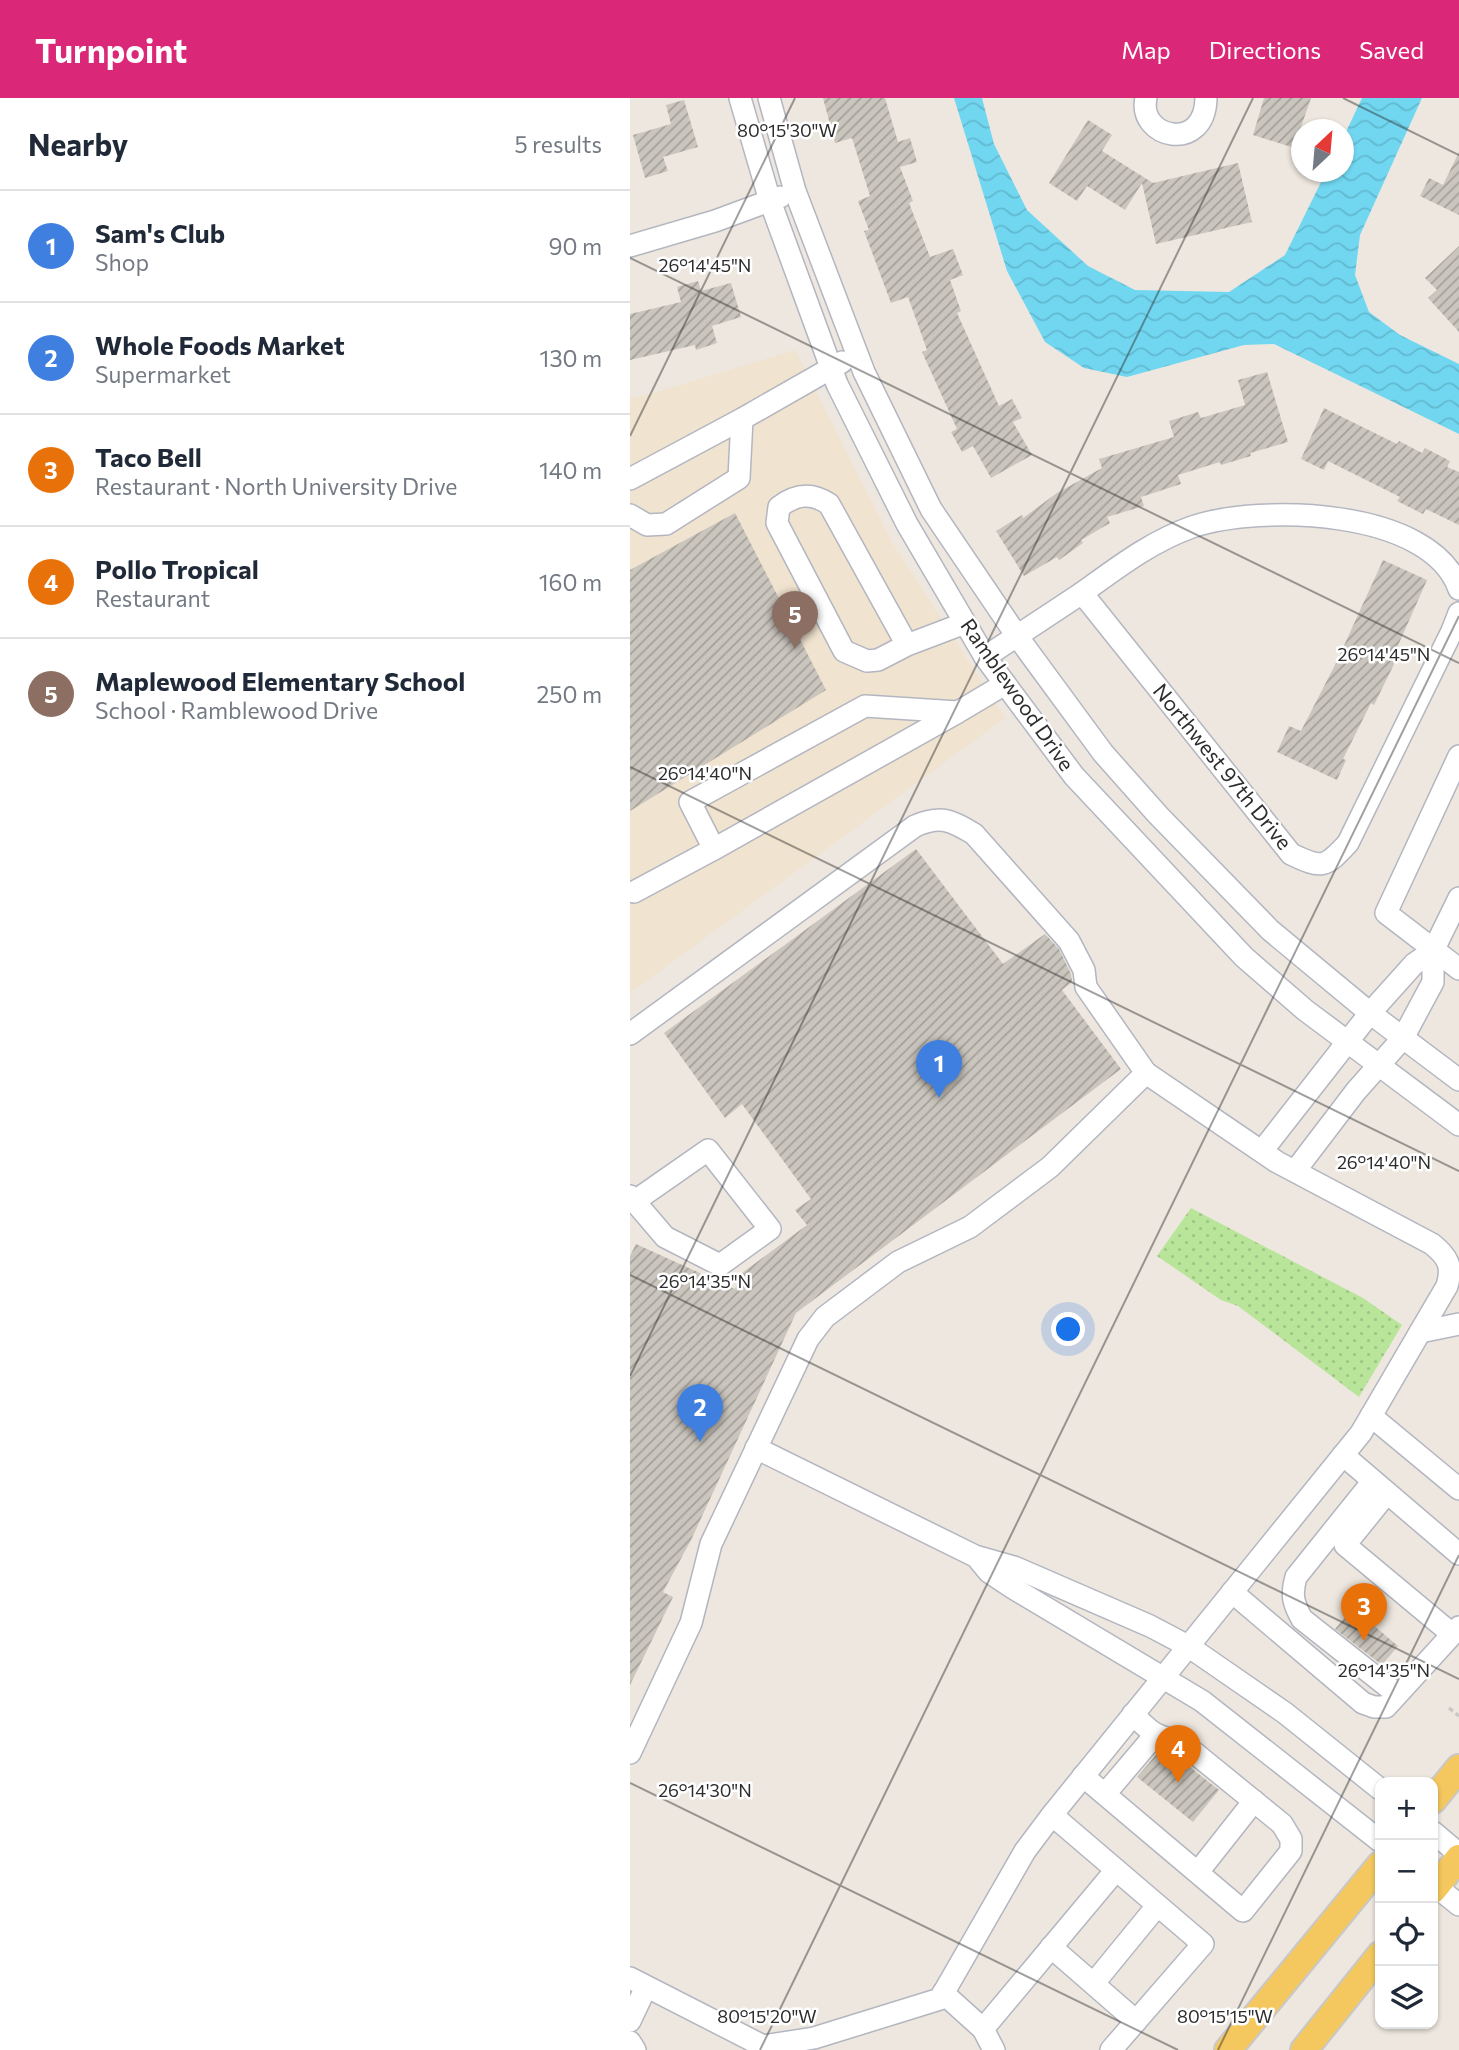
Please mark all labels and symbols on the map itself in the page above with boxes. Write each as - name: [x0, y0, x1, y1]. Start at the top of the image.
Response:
- text: 80°15'30"W: [737, 119, 837, 141]
- north arrow: [1291, 119, 1354, 182]
- text: 26°14'45"N: [659, 254, 751, 276]
- pin: 5: [772, 591, 818, 649]
- street label: Ramblewood Drive: [956, 613, 1080, 775]
- text: 26°14'45"N: [1338, 643, 1430, 665]
- street label: Northwest 97th Drive: [1149, 678, 1298, 854]
- text: 26°14'40"N: [658, 762, 752, 784]
- pin: 1: [916, 1040, 962, 1098]
- text: 26°14'40"N: [1337, 1151, 1431, 1173]
- text: 26°14'35"N: [659, 1270, 751, 1292]
- your location: [1051, 1312, 1085, 1346]
- pin: 2: [677, 1384, 723, 1442]
- pin: 3: [1341, 1583, 1387, 1641]
- text: 26°14'35"N: [1338, 1659, 1430, 1681]
- pin: 4: [1155, 1725, 1201, 1783]
- text: 26°14'30"N: [658, 1779, 752, 1801]
- text: 80°15'20"W: [717, 2005, 817, 2027]
- text: 80°15'15"W: [1177, 2005, 1273, 2027]

